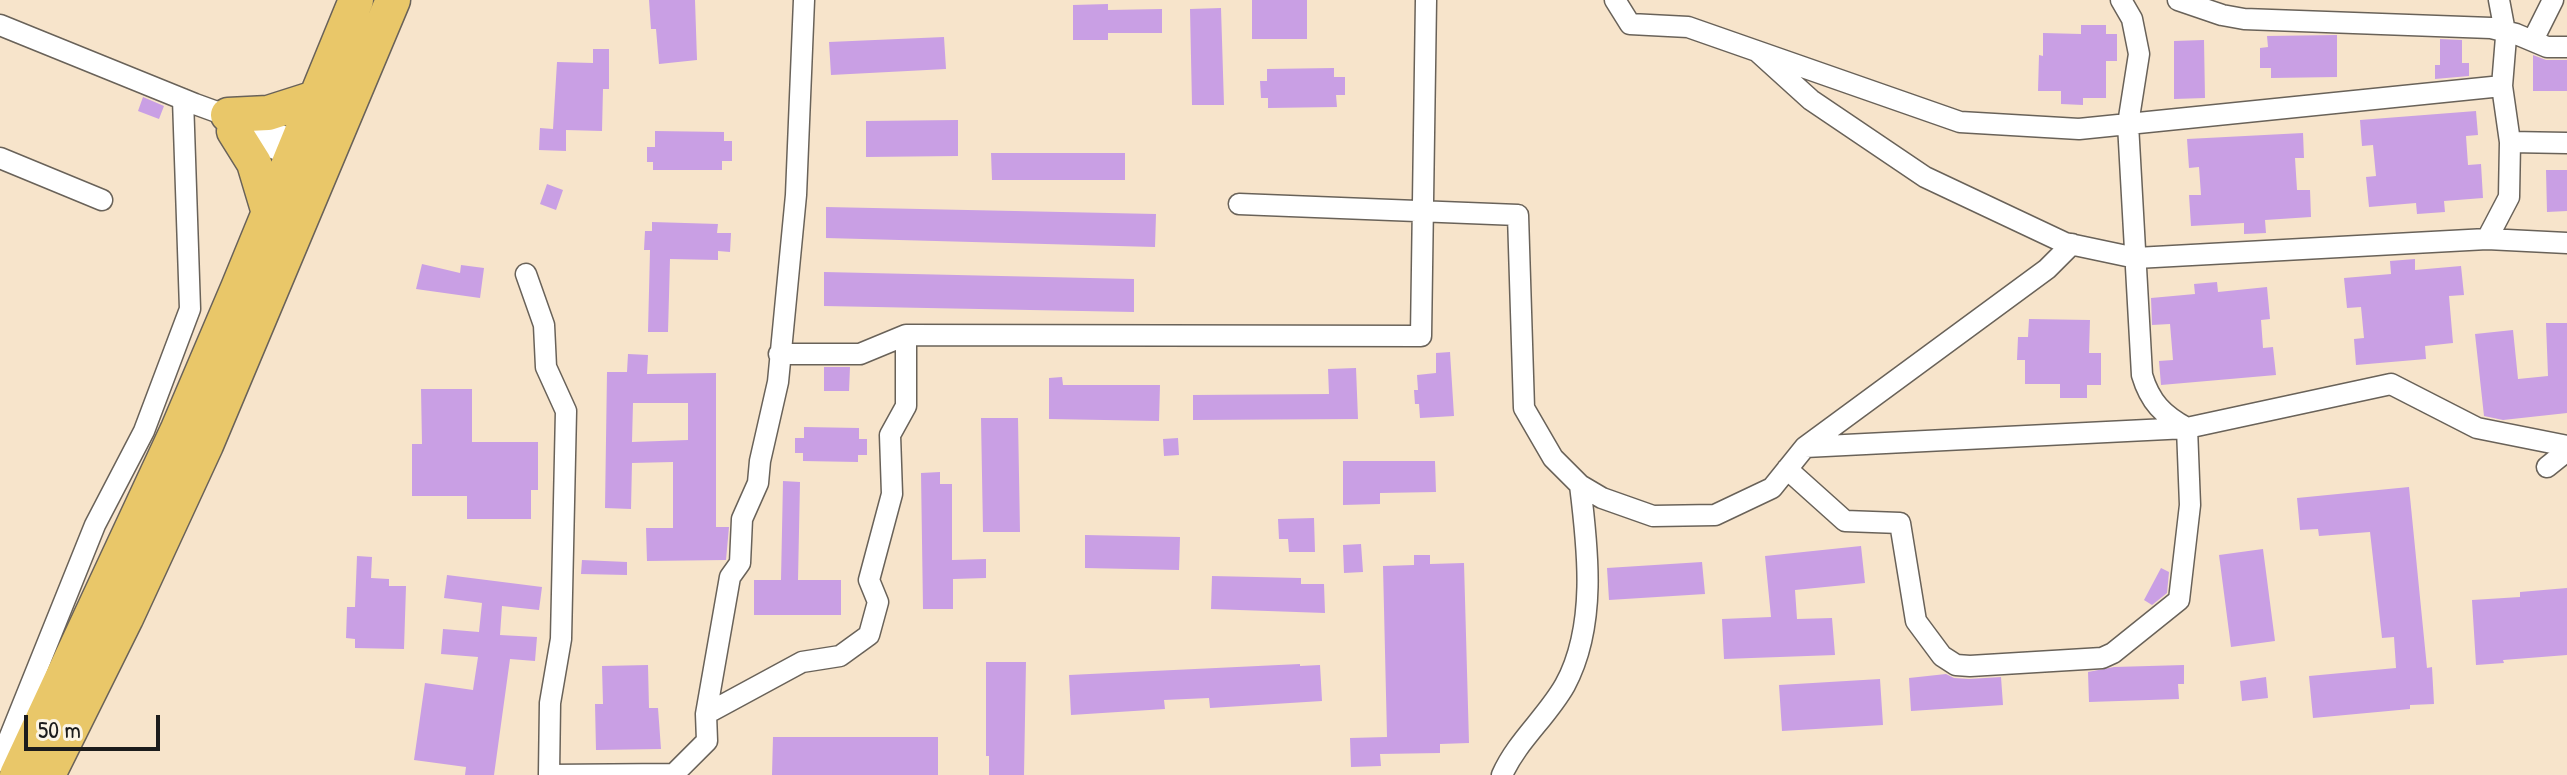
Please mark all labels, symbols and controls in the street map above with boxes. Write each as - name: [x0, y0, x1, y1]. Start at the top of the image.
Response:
- scale bar: [28, 699, 164, 749]
- text: 50 m: [38, 713, 81, 745]

